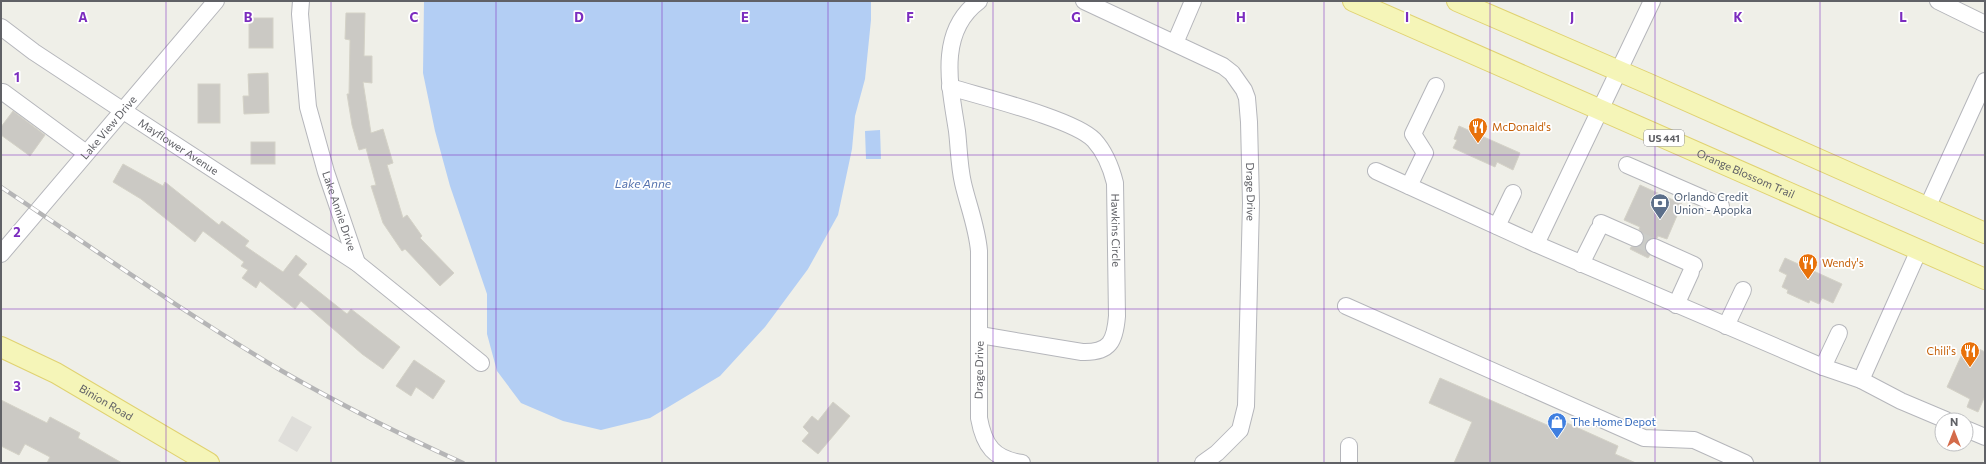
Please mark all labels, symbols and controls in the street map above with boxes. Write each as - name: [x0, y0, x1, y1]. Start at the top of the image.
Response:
- text: A: [78, 9, 88, 25]
- text: B: [244, 9, 253, 25]
- text: C: [410, 9, 419, 25]
- text: D: [574, 9, 584, 25]
- text: E: [741, 9, 749, 25]
- text: F: [906, 9, 914, 25]
- text: G: [1071, 9, 1081, 25]
- text: H: [1236, 9, 1246, 25]
- text: I: [1405, 9, 1409, 25]
- text: J: [1570, 9, 1574, 25]
- text: K: [1733, 9, 1743, 25]
- text: L: [1899, 9, 1907, 25]
- text: 1: [14, 69, 20, 85]
- street label: Lake View Drive: [77, 93, 139, 162]
- street label: Mayflower Avenue: [136, 115, 221, 177]
- restaurant icon: McDonald's: [1467, 116, 1489, 144]
- place label: McDonald's: [1492, 120, 1551, 133]
- road number: US 441: [1644, 130, 1684, 146]
- street label: Orange Blossom Trail: [1695, 146, 1797, 200]
- street label: Drage Drive: [1244, 162, 1258, 221]
- street label: Lake Annie Drive: [320, 169, 359, 253]
- water label: Lake Anne: [615, 176, 672, 190]
- place label: Orlando Credit Union - Apopka: [1674, 190, 1752, 216]
- bank icon: Orlando Credit Union - Apopka: [1649, 192, 1671, 220]
- street label: Hawkins Circle: [1109, 193, 1123, 267]
- text: 2: [13, 224, 21, 240]
- restaurant icon: Wendy's: [1797, 252, 1819, 280]
- place label: Wendy's: [1822, 256, 1864, 269]
- street label: Drage Drive: [971, 340, 986, 399]
- restaurant icon: Chili's: [1959, 340, 1981, 368]
- place label: Chili's: [1926, 344, 1956, 357]
- text: 3: [13, 378, 21, 394]
- street label: Binion Road: [77, 381, 135, 423]
- shop icon: The Home Depot: [1546, 411, 1568, 439]
- north arrow: [1934, 412, 1974, 452]
- place label: The Home Depot: [1571, 415, 1656, 428]
- text: N: [1950, 415, 1958, 428]

